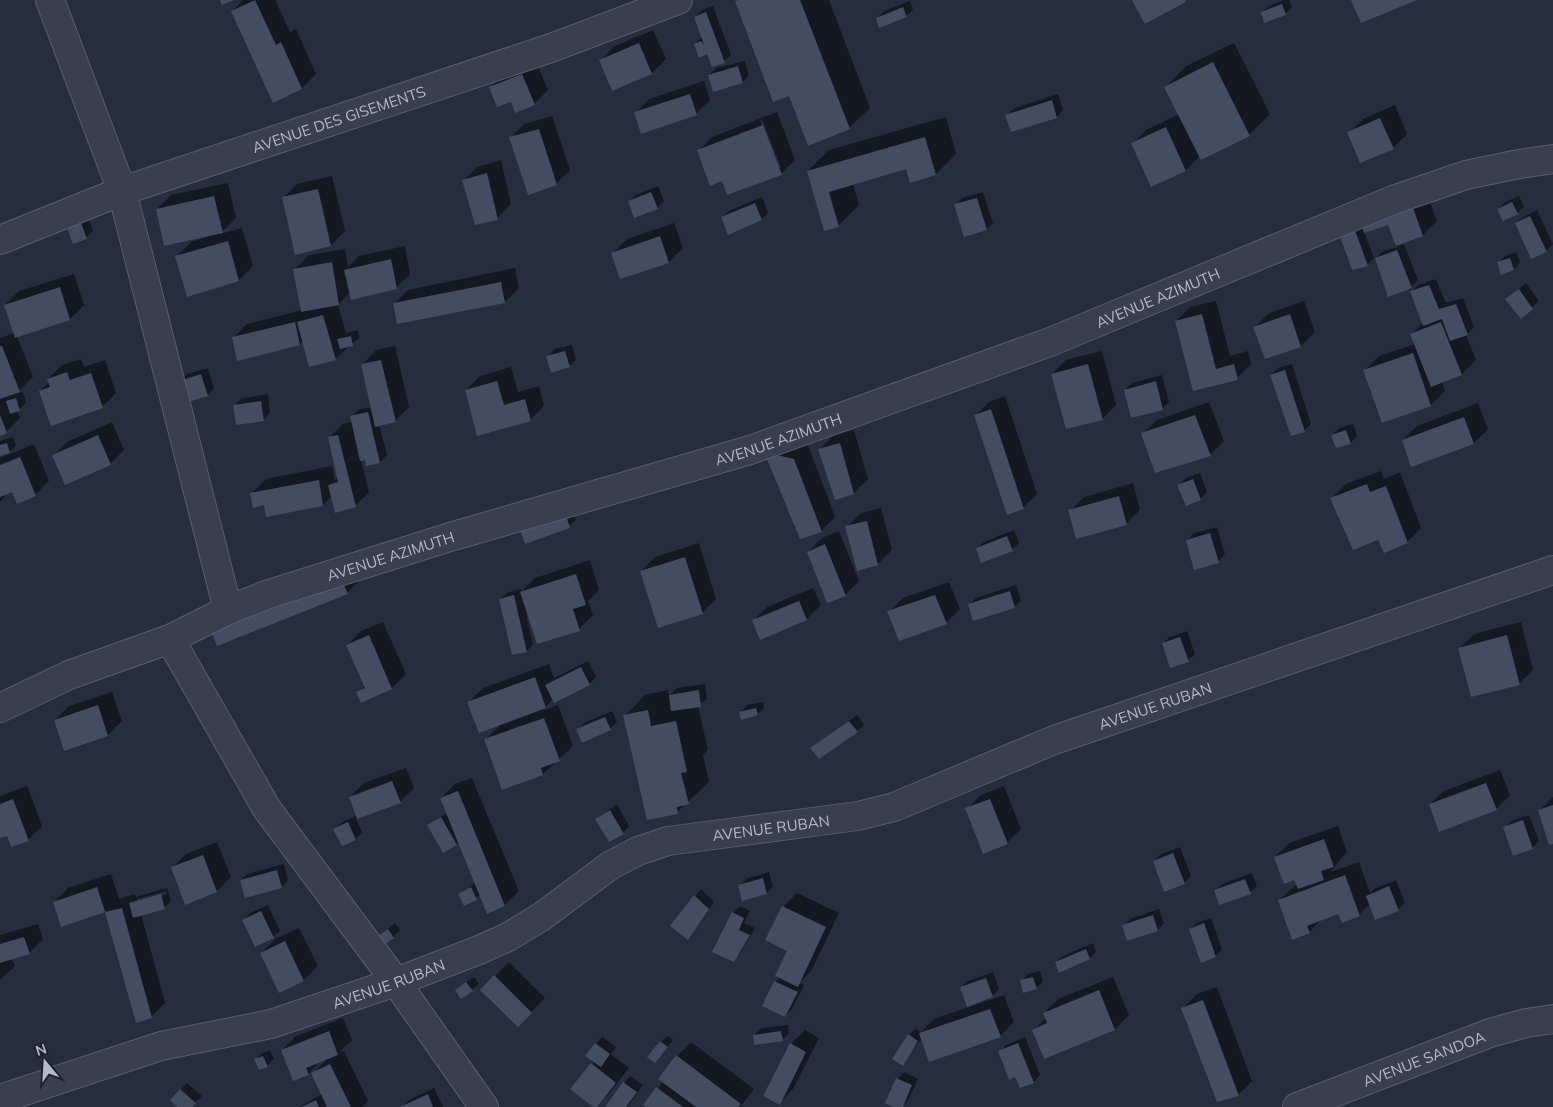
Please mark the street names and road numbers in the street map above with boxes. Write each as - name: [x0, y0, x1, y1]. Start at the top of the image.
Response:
- street label: AVENUE DES GISEMENTS: [250, 81, 428, 156]
- street label: AVENUE AZIMUTH: [1093, 263, 1222, 332]
- street label: AVENUE AZIMUTH: [713, 408, 844, 469]
- street label: AVENUE AZIMUTH: [324, 527, 457, 585]
- street label: AVENUE RUBAN: [1096, 678, 1214, 734]
- street label: AVENUE RUBAN: [711, 810, 831, 845]
- street label: AVENUE RUBAN: [330, 955, 447, 1012]
- street label: AVENUE SANDOA: [1360, 1026, 1488, 1090]

